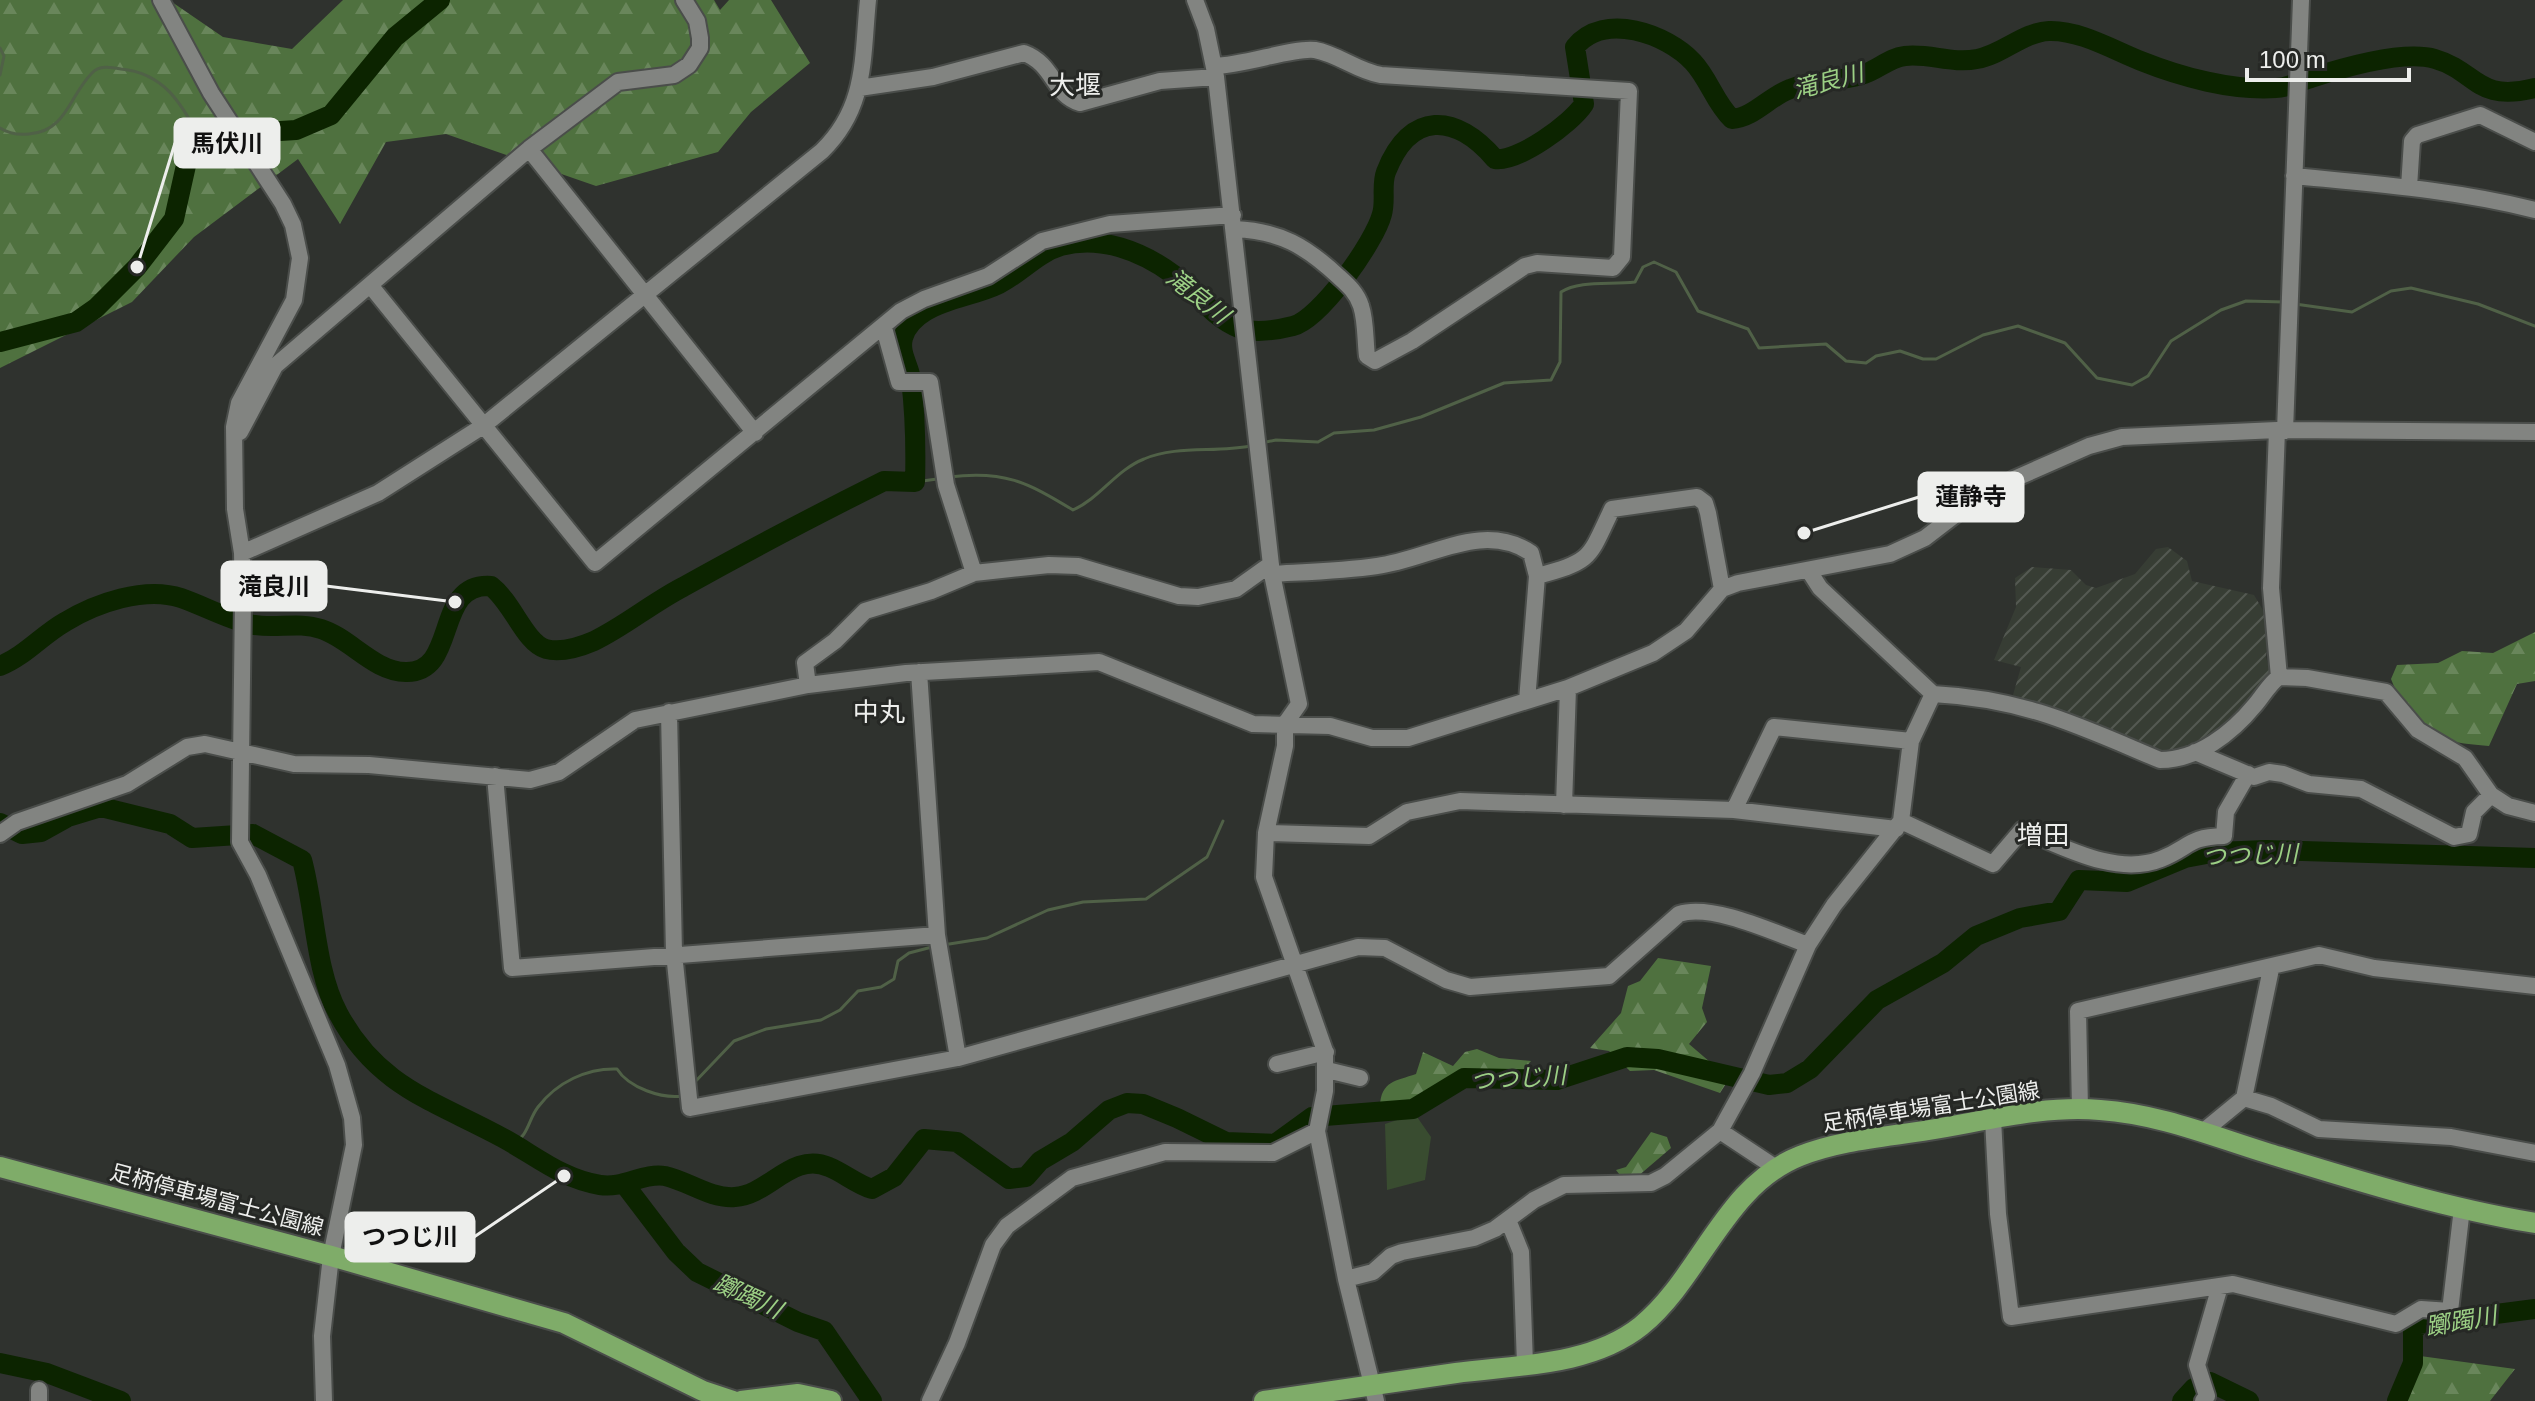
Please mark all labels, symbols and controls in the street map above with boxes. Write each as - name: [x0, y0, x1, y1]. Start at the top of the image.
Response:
- scale bar: [2247, 32, 2409, 82]
- text: 100 m: [2259, 46, 2326, 73]
- water label: 滝良川: [1790, 58, 1869, 103]
- district label: 大堰: [1049, 70, 1101, 100]
- callout: 馬伏川: [175, 119, 279, 167]
- text: 馬伏川: [191, 130, 263, 157]
- water label: 滝良川: [1161, 263, 1237, 331]
- callout: 蓮静寺: [1919, 473, 2023, 521]
- text: 蓮静寺: [1935, 483, 2007, 510]
- callout: 滝良川: [222, 562, 326, 610]
- text: 滝良川: [238, 573, 310, 600]
- district label: 中丸: [853, 697, 905, 727]
- district label: 増田: [2017, 820, 2069, 850]
- water label: つつじ川: [2202, 840, 2301, 870]
- water label: つつじ川: [1469, 1061, 1570, 1095]
- street label: 足柄停車場富士公園線: [1820, 1077, 2042, 1137]
- street label: 足柄停車場富士公園線: [108, 1159, 326, 1241]
- callout: つつじ川: [346, 1213, 474, 1261]
- text: つつじ川: [362, 1223, 458, 1250]
- water label: 躑躅川: [710, 1269, 789, 1325]
- water label: 躑躅川: [2423, 1301, 2502, 1341]

